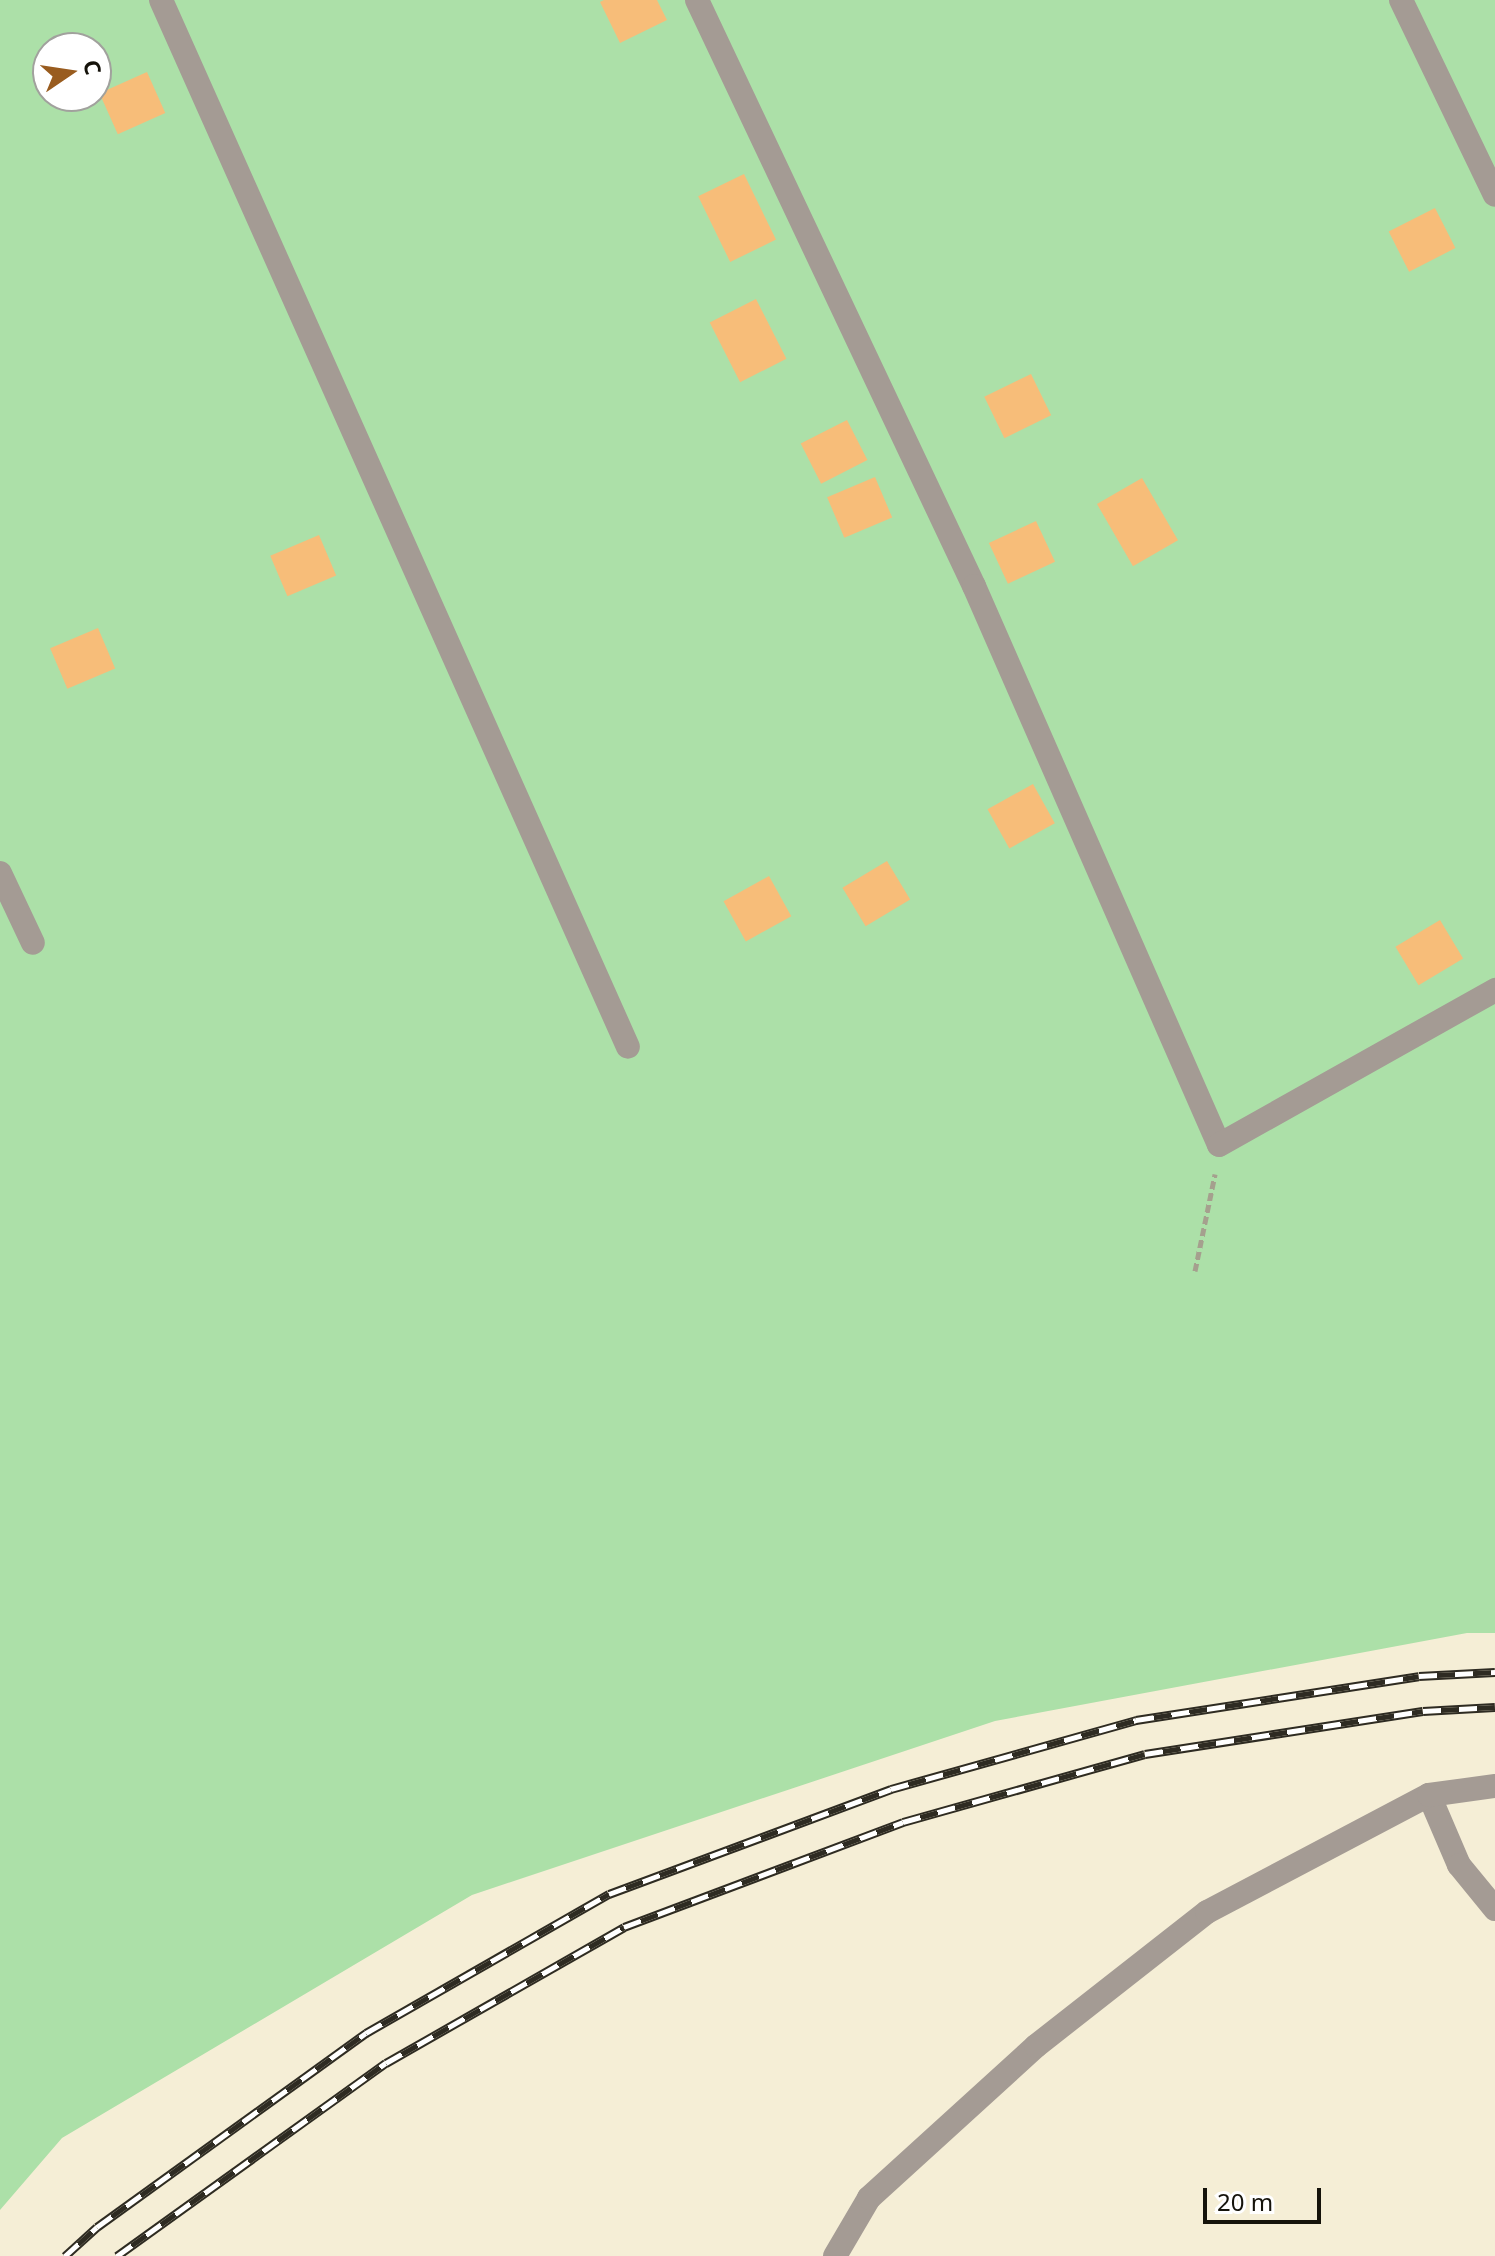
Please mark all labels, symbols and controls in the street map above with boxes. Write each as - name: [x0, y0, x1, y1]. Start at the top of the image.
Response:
- north arrow: [32, 32, 112, 112]
- text: С: [77, 57, 110, 77]
- scale bar: [1207, 2172, 1325, 2222]
- text: 20 m: [1217, 2185, 1273, 2218]

